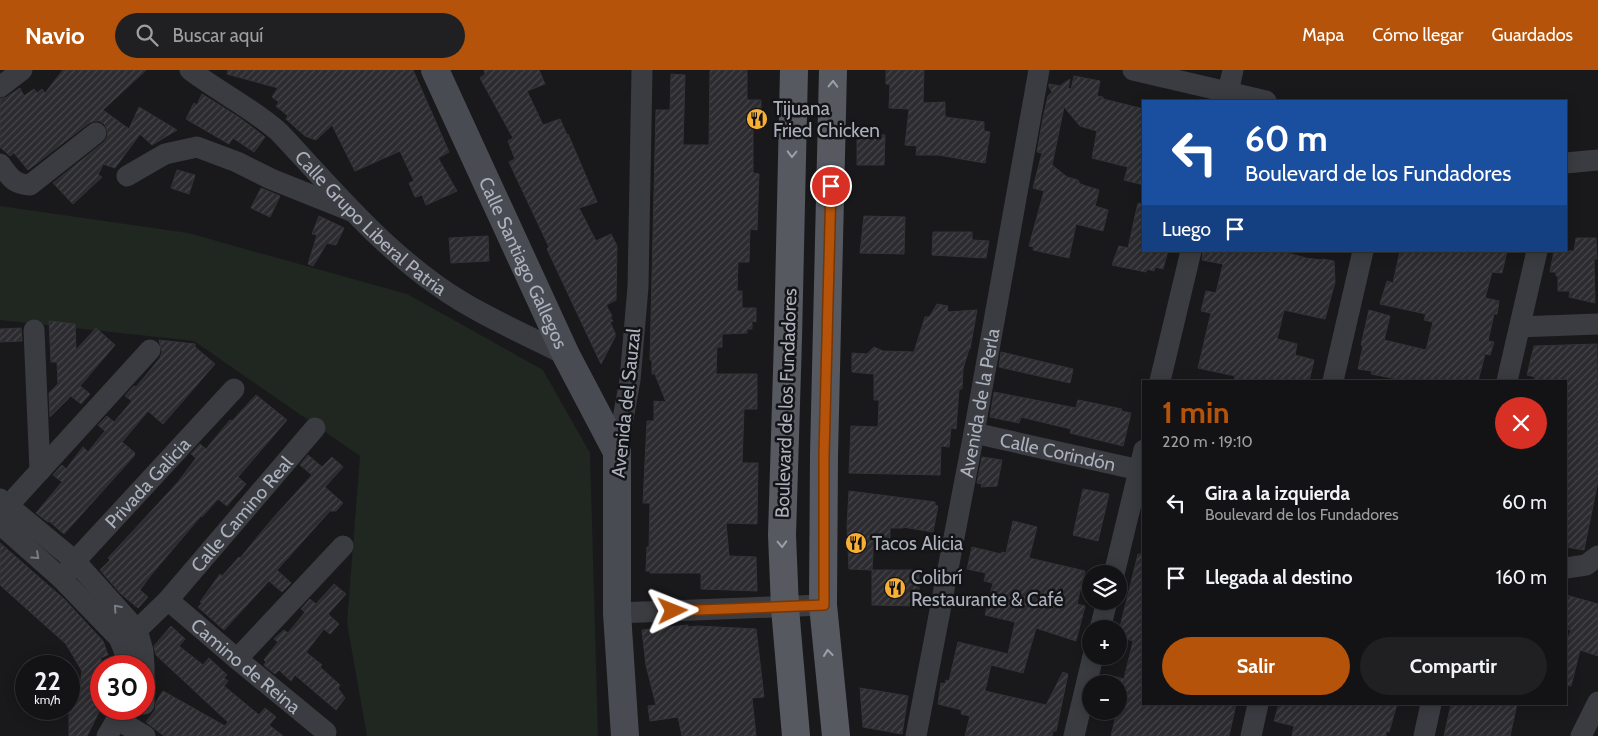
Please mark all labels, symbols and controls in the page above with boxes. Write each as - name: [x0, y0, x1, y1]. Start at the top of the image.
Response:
- search box: [115, 13, 465, 58]
- text: Navio: [25, 21, 85, 50]
- icon: search: [133, 21, 161, 49]
- text: Buscar aquí: [173, 24, 263, 47]
- text: Mapa: [1302, 24, 1344, 46]
- text: Cómo llegar: [1372, 24, 1464, 46]
- text: Guardados: [1492, 24, 1573, 46]
- one-way arrow: [828, 80, 838, 88]
- place label: Tijuana Fried Chicken: [773, 97, 880, 142]
- restaurant icon: Tijuana Fried Chicken: [745, 107, 769, 131]
- text: 60 m: [1245, 117, 1328, 160]
- icon: left: [1162, 120, 1227, 185]
- street label: Calle Grupo Liberal Patria: [290, 145, 451, 300]
- one-way arrow: [787, 150, 797, 158]
- text: Boulevard de los Fundadores: [1245, 160, 1511, 187]
- pin: [810, 165, 852, 207]
- icon: arrive: [817, 172, 845, 200]
- street label: Calle Santiago Gallegos: [474, 173, 573, 352]
- icon: arrive: [1221, 215, 1249, 243]
- text: Luego: [1162, 218, 1211, 241]
- street label: Boulevard de los Fundadores: [770, 288, 802, 518]
- street label: Avenida del Sauzal: [607, 327, 645, 479]
- street label: Avenida de la Perla: [954, 327, 1004, 479]
- text: 1 min: [1162, 394, 1230, 431]
- button: close: [1495, 397, 1547, 449]
- street label: Calle Corindón: [998, 428, 1118, 476]
- street label: Privada Galicia: [100, 432, 195, 533]
- text: 220 m · 19:10: [1162, 432, 1253, 451]
- street label: Calle Camino Real: [186, 451, 298, 577]
- text: Gira a la izquierda: [1205, 482, 1350, 505]
- icon: left: [1162, 489, 1190, 517]
- text: 60 m: [1502, 491, 1547, 514]
- text: Boulevard de los Fundadores: [1205, 505, 1399, 524]
- restaurant icon: Tacos Alicia: [844, 531, 868, 555]
- place label: Tacos Alicia: [872, 532, 963, 555]
- one-way arrow: [777, 540, 788, 548]
- one-way arrow: [31, 551, 40, 560]
- icon: arrive: [1162, 564, 1190, 592]
- map controls: [1082, 565, 1127, 720]
- button: layers: [1082, 565, 1127, 610]
- place label: Colibrí Restaurante & Café: [911, 566, 1064, 611]
- text: Llegada al destino: [1205, 566, 1352, 589]
- text: 160 m: [1496, 566, 1547, 589]
- restaurant icon: Colibrí Restaurante & Café: [883, 576, 907, 600]
- position arrow: [646, 584, 698, 636]
- one-way arrow: [114, 605, 123, 614]
- street label: Camino de Reina: [186, 613, 306, 718]
- button: +: [1082, 620, 1127, 665]
- button: Salir: [1162, 637, 1350, 695]
- button: Compartir: [1360, 637, 1547, 695]
- one-way arrow: [823, 649, 834, 657]
- speed limit sign: 30: [90, 655, 155, 720]
- text: 22: [34, 666, 61, 696]
- button: −: [1082, 675, 1127, 720]
- text: km/h: [34, 692, 61, 707]

